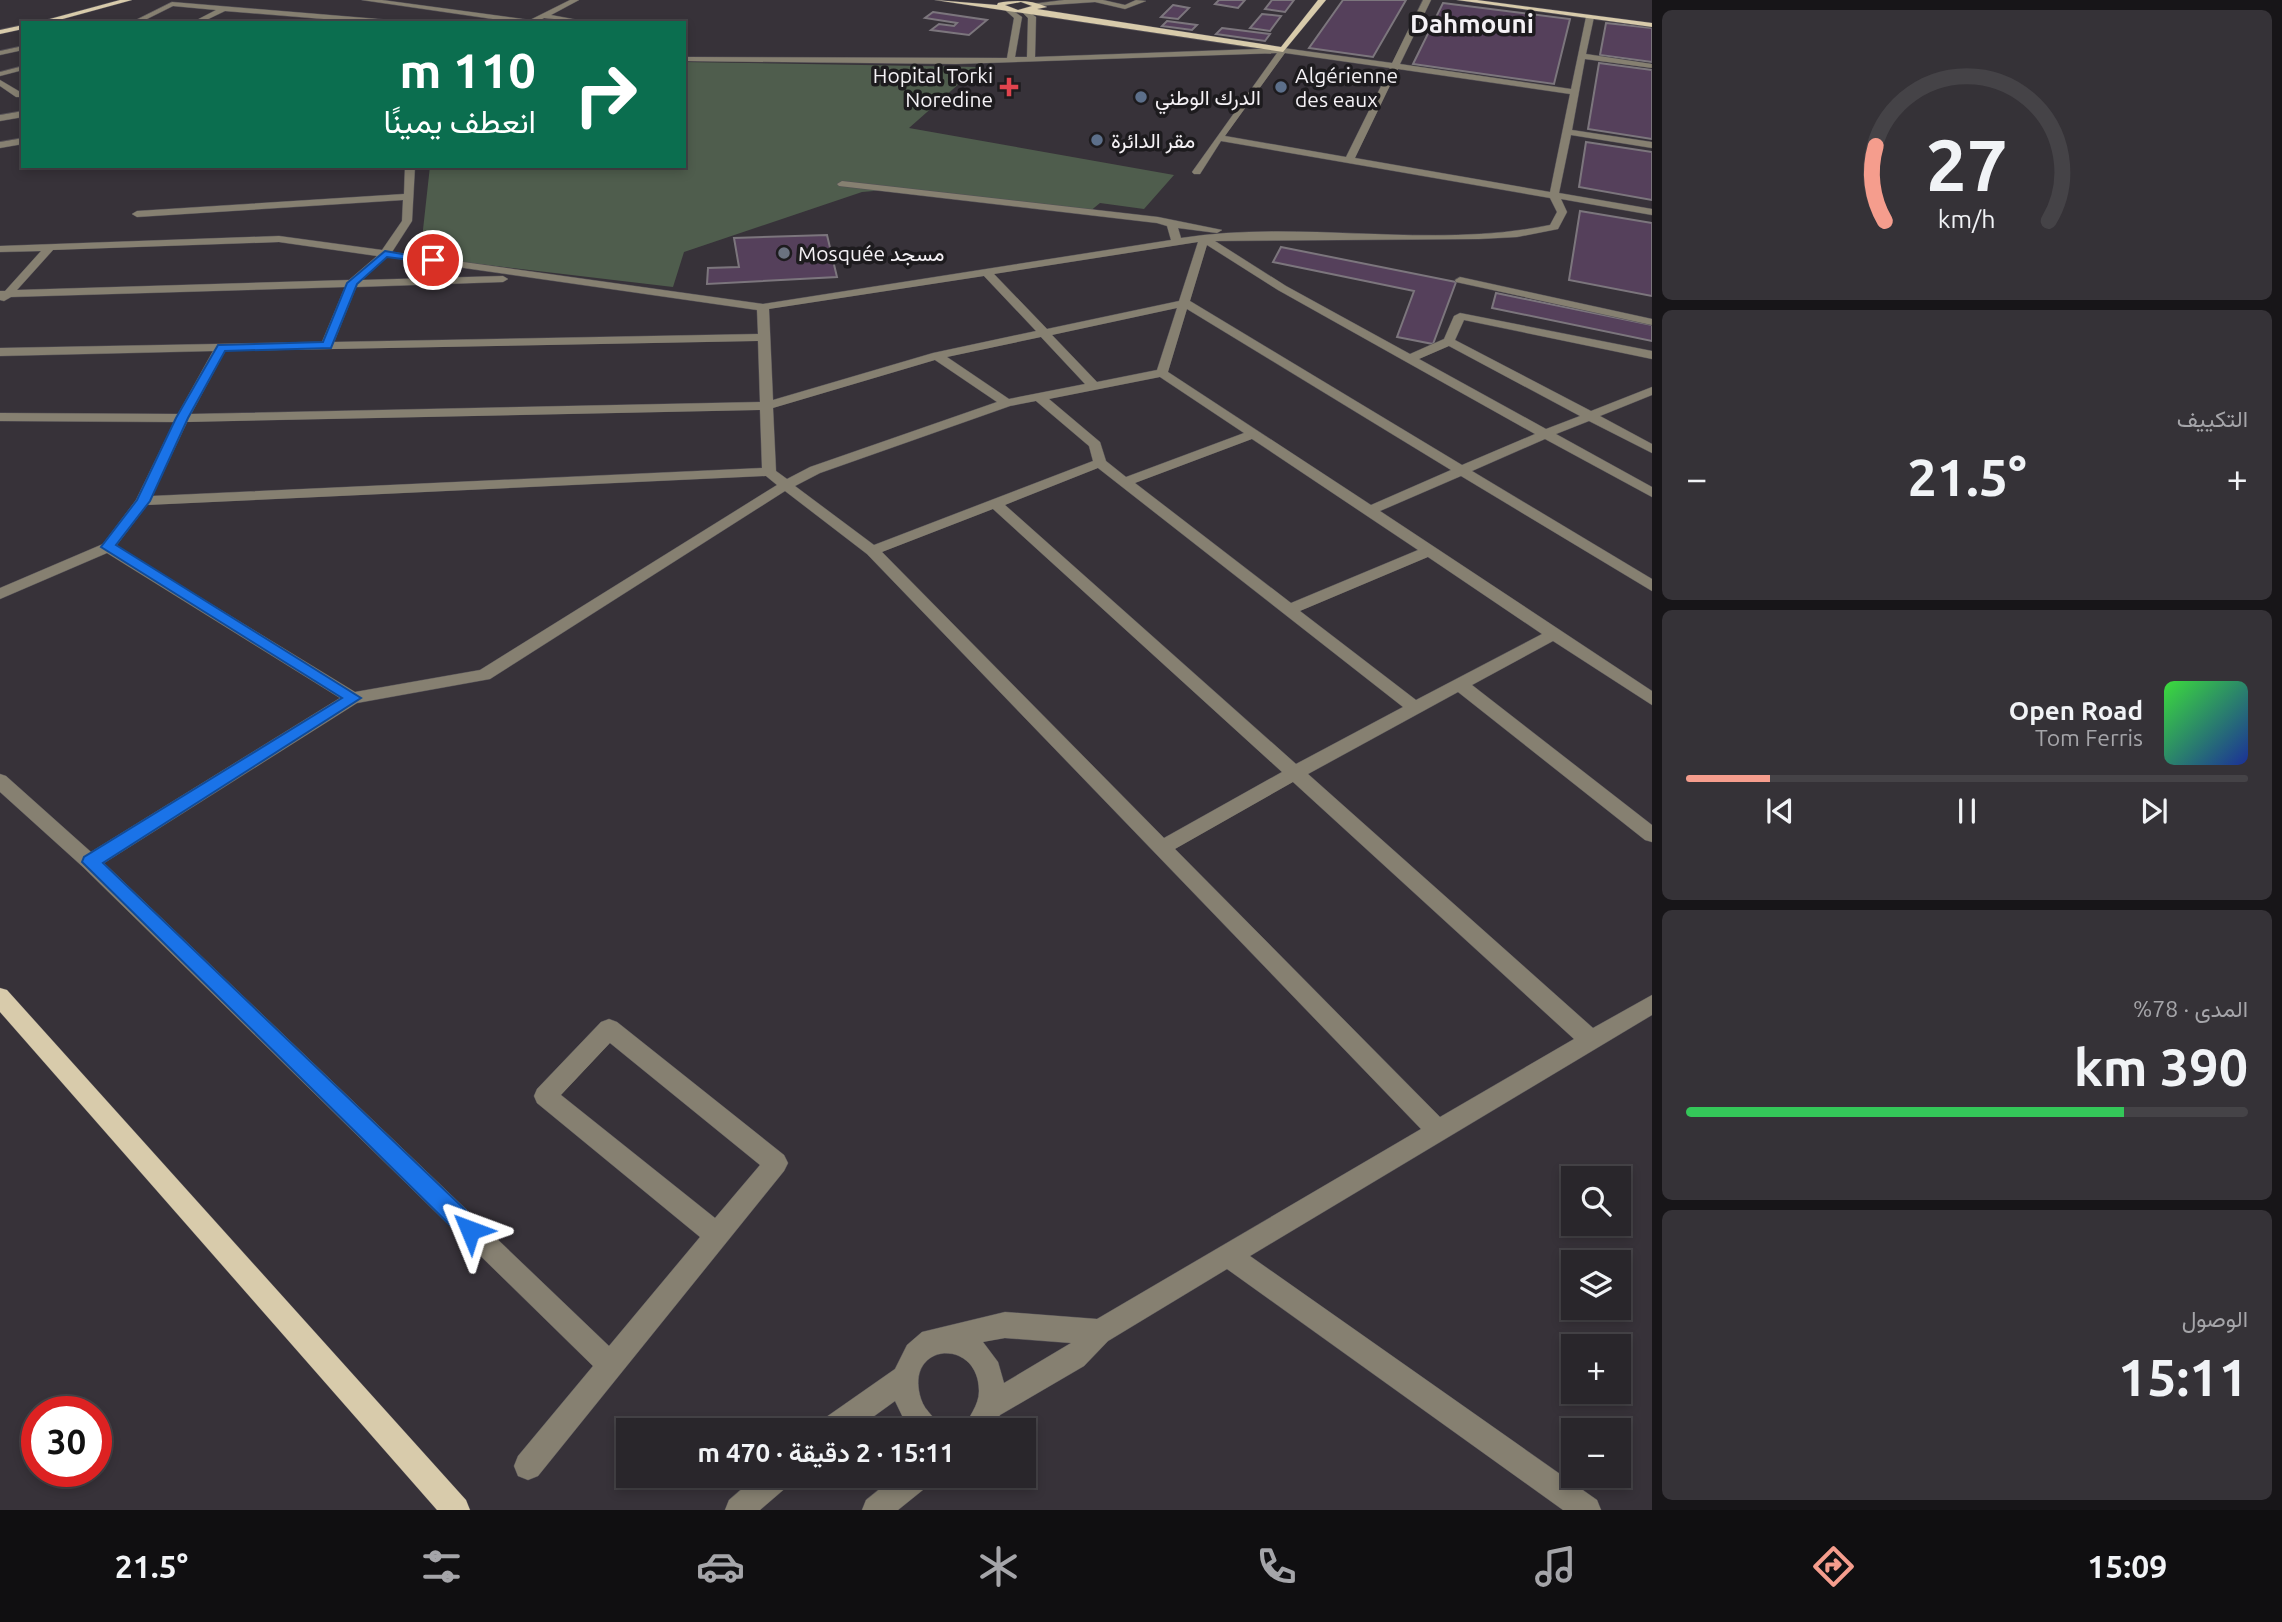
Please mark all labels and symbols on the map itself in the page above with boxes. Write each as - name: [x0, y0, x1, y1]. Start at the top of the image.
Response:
- district label: Dahmouni: [1410, 9, 1534, 38]
- place label: Hopital Torki Noredine: [873, 63, 993, 111]
- place label: Algérienne des eaux: [1295, 63, 1398, 111]
- marker: Hopital Torki Noredine: [999, 77, 1019, 97]
- marker: Algérienne des eaux: [1273, 79, 1289, 95]
- place label: الدرك الوطني: [1155, 85, 1261, 115]
- marker: الدرك الوطني: [1133, 89, 1149, 105]
- place label: مقر الدائرة: [1111, 128, 1195, 154]
- marker: مقر الدائرة: [1089, 132, 1105, 148]
- pin: [403, 230, 463, 290]
- place label: Mosquée مسجد: [798, 241, 944, 266]
- marker: Mosquée مسجد: [776, 245, 792, 261]
- position arrow: [433, 1193, 507, 1267]
- speed limit sign: 30: [21, 1396, 112, 1487]

